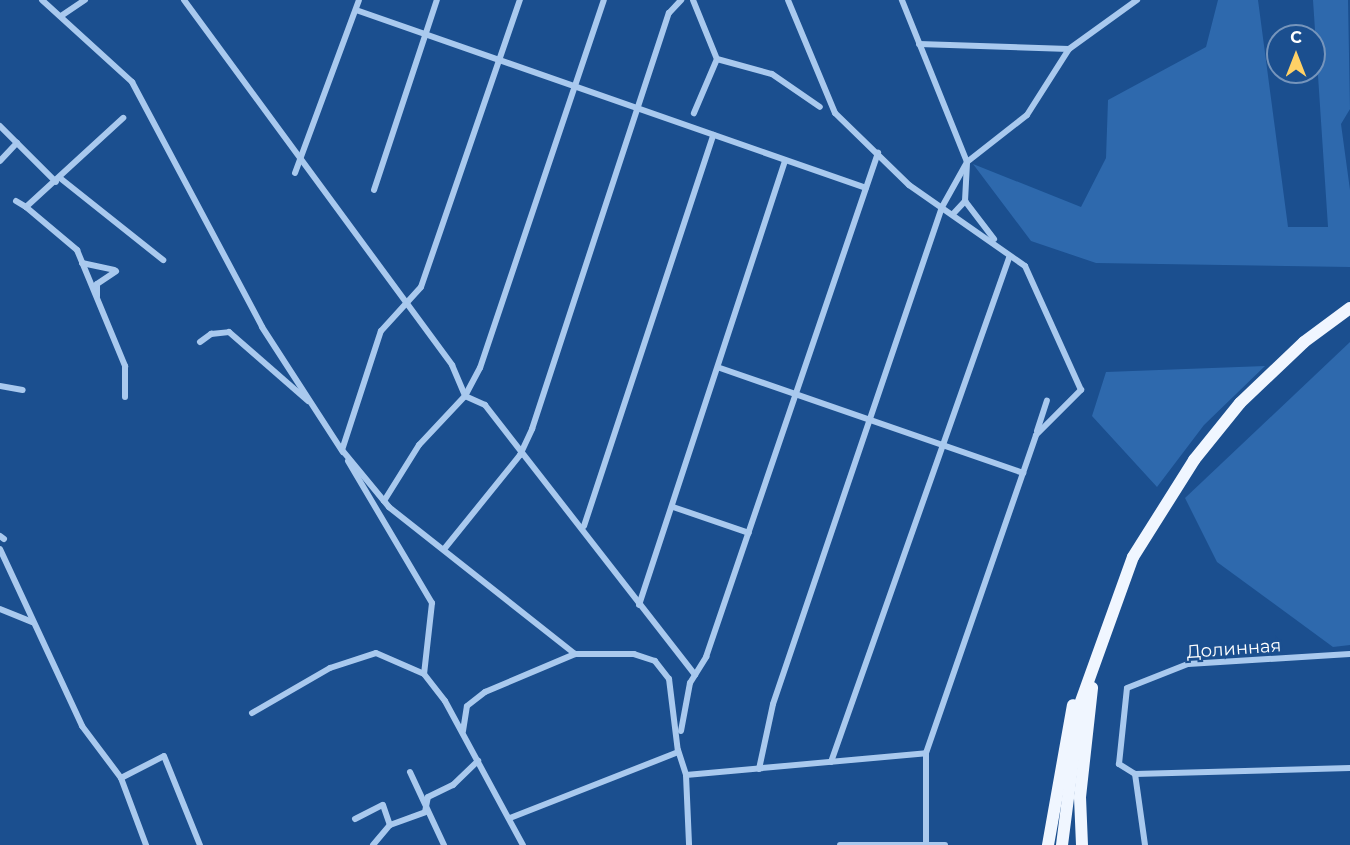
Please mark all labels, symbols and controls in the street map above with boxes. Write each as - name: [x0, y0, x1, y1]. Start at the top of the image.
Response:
- north arrow: [1266, 24, 1326, 84]
- text: С: [1290, 28, 1302, 47]
- street label: Долинная: [1186, 635, 1282, 663]

